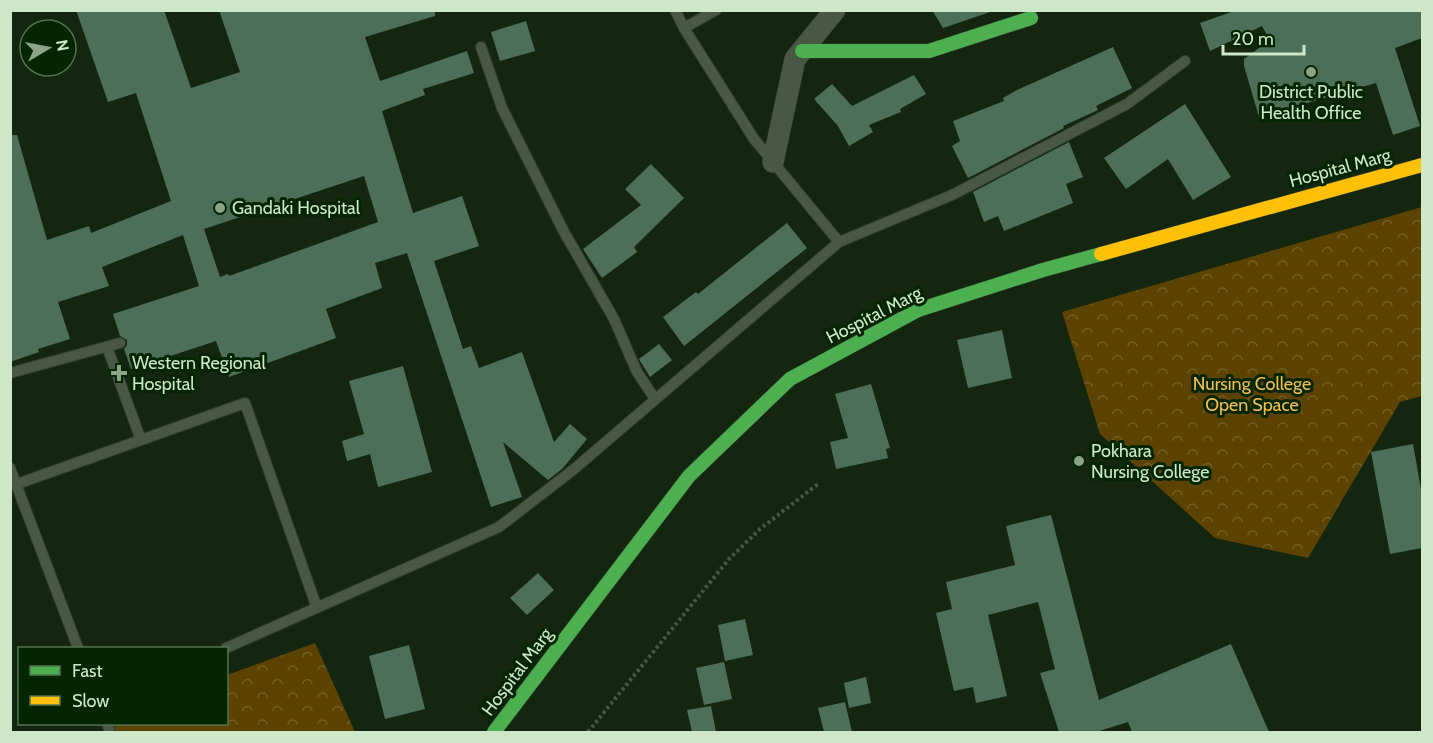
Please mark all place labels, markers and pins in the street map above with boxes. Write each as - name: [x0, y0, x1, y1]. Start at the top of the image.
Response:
- marker: District Public Health Office: [1304, 65, 1318, 79]
- place label: District Public Health Office: [1259, 81, 1363, 124]
- place label: Gandaki Hospital: [232, 197, 361, 219]
- marker: Gandaki Hospital: [213, 201, 227, 215]
- place label: Western Regional Hospital: [132, 352, 266, 395]
- marker: Western Regional Hospital: [110, 364, 128, 382]
- place label: Pokhara Nursing College: [1091, 440, 1209, 483]
- marker: Pokhara Nursing College: [1072, 454, 1086, 468]

